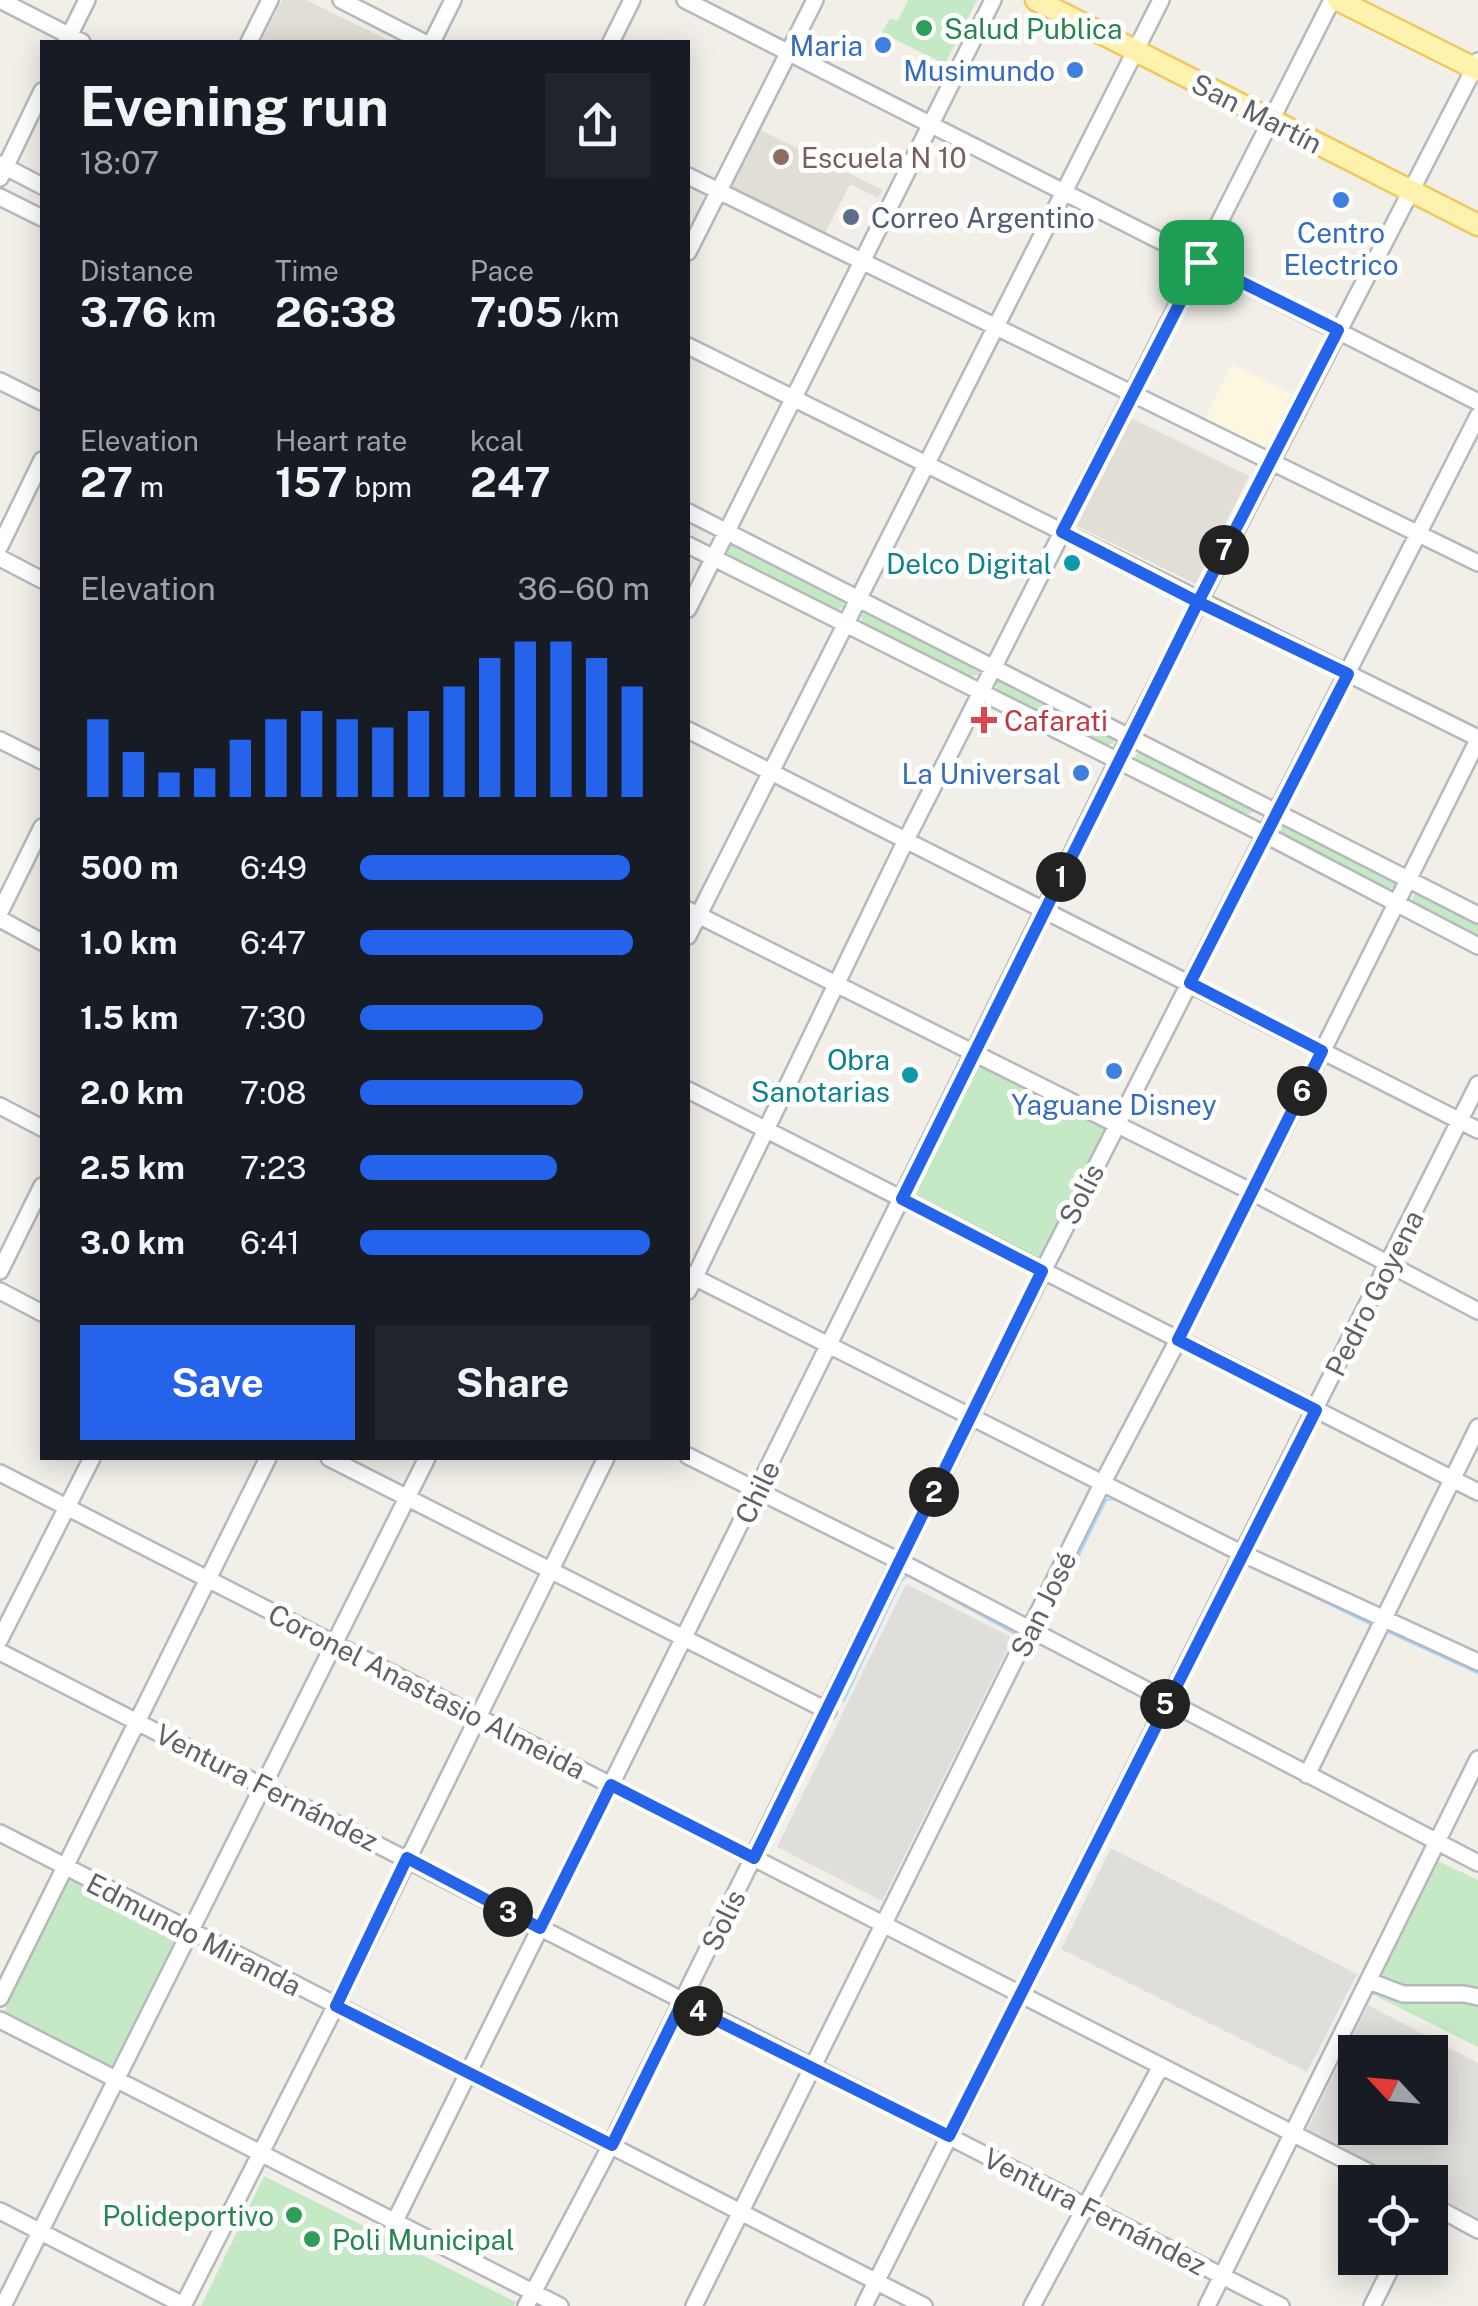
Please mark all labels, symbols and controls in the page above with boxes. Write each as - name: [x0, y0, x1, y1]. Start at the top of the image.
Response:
- place label: Salud Publica: [944, 12, 1123, 45]
- marker: Salud Publica: [913, 17, 935, 39]
- place label: Maria: [789, 29, 863, 62]
- marker: Maria: [872, 34, 894, 56]
- place label: Musimundo: [903, 54, 1055, 87]
- marker: Musimundo: [1064, 59, 1086, 81]
- street label: San Martín: [1186, 66, 1328, 160]
- button: share: [545, 73, 650, 178]
- text: Evening run: [80, 74, 389, 138]
- place label: Escuela N 10: [801, 141, 967, 174]
- text: 18:07: [80, 144, 159, 181]
- marker: Escuela N 10: [770, 146, 792, 168]
- marker: Centro Electrico: [1330, 189, 1352, 211]
- place label: Correo Argentino: [871, 201, 1095, 234]
- marker: Correo Argentino: [840, 206, 862, 228]
- place label: Centro Electrico: [1284, 216, 1398, 281]
- pin: [1159, 220, 1244, 305]
- icon: arrive: [1174, 235, 1229, 290]
- text: Distance: [80, 254, 194, 287]
- text: Time: [275, 254, 339, 287]
- text: Pace: [470, 254, 534, 287]
- text: 3.76: [80, 287, 169, 336]
- text: 26:38: [275, 287, 397, 336]
- text: 7:05: [470, 287, 563, 336]
- text: km: [169, 300, 216, 333]
- text: /km: [563, 300, 620, 333]
- text: Elevation: [80, 424, 199, 457]
- text: Heart rate: [275, 424, 407, 457]
- text: kcal: [470, 424, 524, 457]
- text: 27: [80, 457, 133, 506]
- text: 157: [275, 457, 348, 506]
- text: 247: [470, 457, 551, 506]
- text: m: [133, 470, 164, 503]
- text: bpm: [348, 470, 412, 503]
- pin: 7: [1199, 525, 1249, 575]
- text: 7: [1215, 533, 1233, 566]
- place label: Delco Digital: [886, 547, 1052, 580]
- marker: Delco Digital: [1061, 552, 1083, 574]
- text: Elevation: [80, 570, 216, 607]
- text: 36–60 m: [518, 570, 650, 607]
- place label: Cafarati: [1004, 704, 1108, 737]
- marker: Cafarati: [973, 709, 995, 731]
- place label: La Universal: [902, 757, 1061, 790]
- marker: La Universal: [1070, 762, 1092, 784]
- text: 500 m: [80, 849, 179, 886]
- text: 6:49: [240, 849, 307, 886]
- pin: 1: [1036, 852, 1086, 902]
- text: 1: [1055, 860, 1067, 893]
- text: 1.0 km: [80, 924, 177, 961]
- text: 6:47: [240, 924, 306, 961]
- text: 1.5 km: [80, 999, 178, 1036]
- text: 7:30: [240, 999, 306, 1036]
- place label: Obra Sanotarias: [751, 1043, 890, 1108]
- marker: Yaguane Disney: [1103, 1060, 1125, 1082]
- marker: Obra Sanotarias: [899, 1064, 921, 1086]
- pin: 6: [1277, 1066, 1327, 1116]
- text: 2.0 km: [80, 1074, 184, 1111]
- text: 7:08: [240, 1074, 307, 1111]
- text: 6: [1293, 1074, 1311, 1107]
- place label: Yaguane Disney: [1011, 1088, 1217, 1121]
- text: 2.5 km: [80, 1149, 185, 1186]
- text: 7:23: [240, 1149, 306, 1186]
- street label: Solís: [1052, 1158, 1110, 1230]
- street label: Pedro Goyena: [1318, 1205, 1430, 1381]
- text: 3.0 km: [80, 1224, 185, 1261]
- text: 6:41: [240, 1224, 300, 1261]
- button: Save: [80, 1325, 355, 1440]
- button: Share: [375, 1325, 650, 1440]
- street label: Chile: [728, 1455, 786, 1529]
- pin: 2: [909, 1467, 959, 1517]
- text: 2: [925, 1475, 943, 1508]
- street label: San José: [1003, 1546, 1083, 1662]
- street label: Coronel Anastasio Almeida: [263, 1597, 591, 1785]
- pin: 5: [1140, 1679, 1190, 1729]
- text: 5: [1156, 1687, 1174, 1720]
- street label: Ventura Fernández: [150, 1717, 384, 1857]
- street label: Edmundo Miranda: [81, 1866, 307, 2002]
- street label: Solís: [694, 1884, 752, 1956]
- pin: 3: [483, 1887, 533, 1937]
- text: 3: [499, 1895, 517, 1928]
- pin: 4: [673, 1986, 723, 2036]
- text: 4: [689, 1994, 707, 2027]
- north arrow: [1338, 2035, 1448, 2145]
- map controls: [1338, 2035, 1448, 2275]
- street label: Ventura Fernández: [978, 2141, 1212, 2281]
- button: locate: [1338, 2165, 1448, 2275]
- place label: Polideportivo: [102, 2199, 274, 2232]
- marker: Polideportivo: [283, 2204, 305, 2226]
- place label: Poli Municipal: [332, 2223, 514, 2256]
- marker: Poli Municipal: [301, 2228, 323, 2250]

